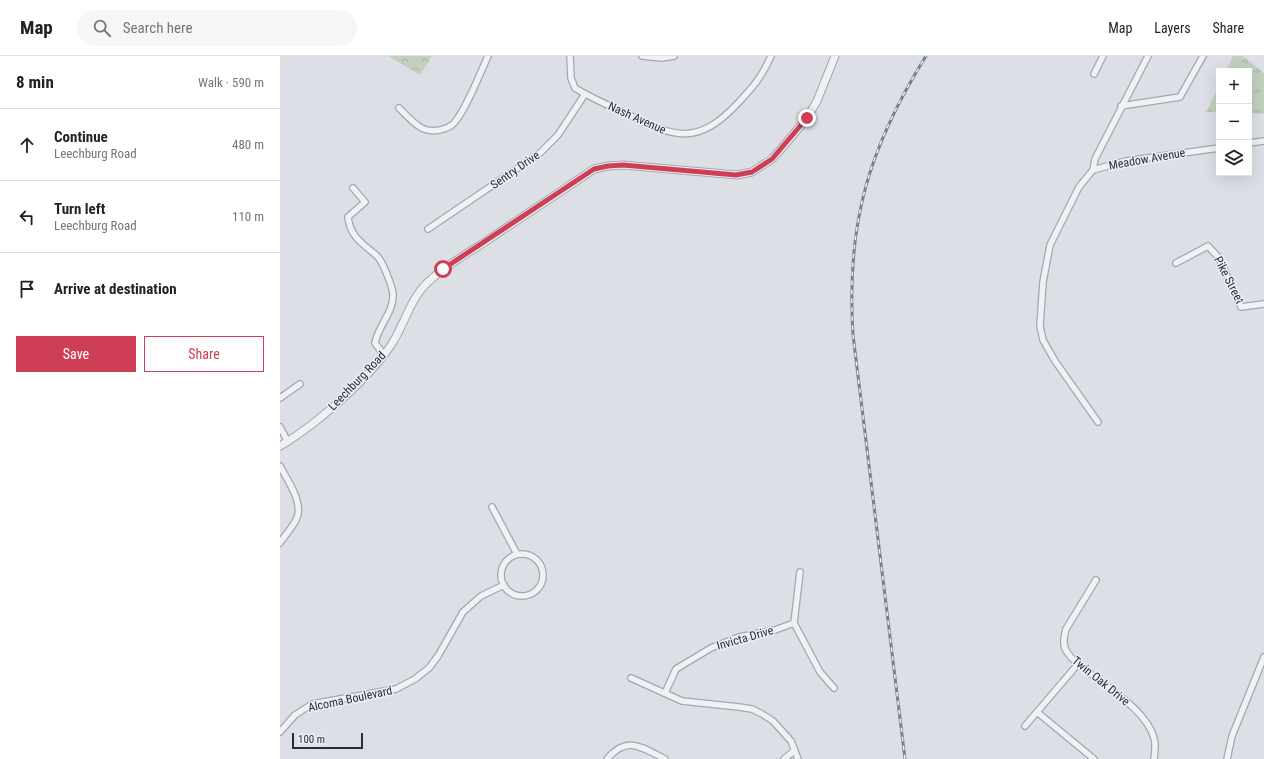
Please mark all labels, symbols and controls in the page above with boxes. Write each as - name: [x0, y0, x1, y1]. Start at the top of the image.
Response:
- search box: [77, 10, 357, 46]
- text: Map: [20, 16, 53, 39]
- icon: search: [91, 17, 113, 39]
- text: Search here: [123, 19, 193, 37]
- text: Map: [1108, 20, 1132, 36]
- text: Layers: [1154, 20, 1191, 36]
- text: Share: [1213, 20, 1244, 36]
- map controls: [1216, 68, 1252, 176]
- button: +: [1216, 68, 1252, 104]
- text: 8 min: [16, 72, 54, 92]
- text: Walk · 590 m: [198, 75, 264, 90]
- street label: Nash Avenue: [606, 99, 668, 137]
- button: −: [1216, 104, 1252, 140]
- route end: [798, 109, 816, 127]
- text: Continue: [54, 128, 108, 146]
- icon: ahead: [16, 134, 38, 156]
- text: 480 m: [232, 137, 264, 152]
- button: layers: [1216, 140, 1252, 176]
- street label: Meadow Avenue: [1108, 145, 1187, 173]
- text: Leechburg Road: [54, 146, 137, 161]
- street label: Sentry Drive: [488, 148, 543, 192]
- text: Turn left: [54, 200, 105, 218]
- icon: left: [16, 206, 38, 228]
- text: 110 m: [232, 209, 264, 224]
- text: Leechburg Road: [54, 218, 137, 233]
- street label: Pike Street: [1211, 254, 1247, 306]
- route start: [434, 260, 452, 278]
- icon: arrive: [16, 278, 38, 300]
- text: Arrive at destination: [54, 280, 177, 298]
- button: Save: [16, 336, 136, 372]
- button: Share: [144, 336, 264, 372]
- street label: Leechburg Road: [325, 349, 389, 413]
- street label: Invicta Drive: [715, 623, 775, 653]
- street label: Twin Oak Drive: [1069, 653, 1133, 709]
- street label: Alcoma Boulevard: [307, 683, 393, 715]
- scale bar: [292, 731, 363, 750]
- text: 100 m: [298, 733, 325, 746]

